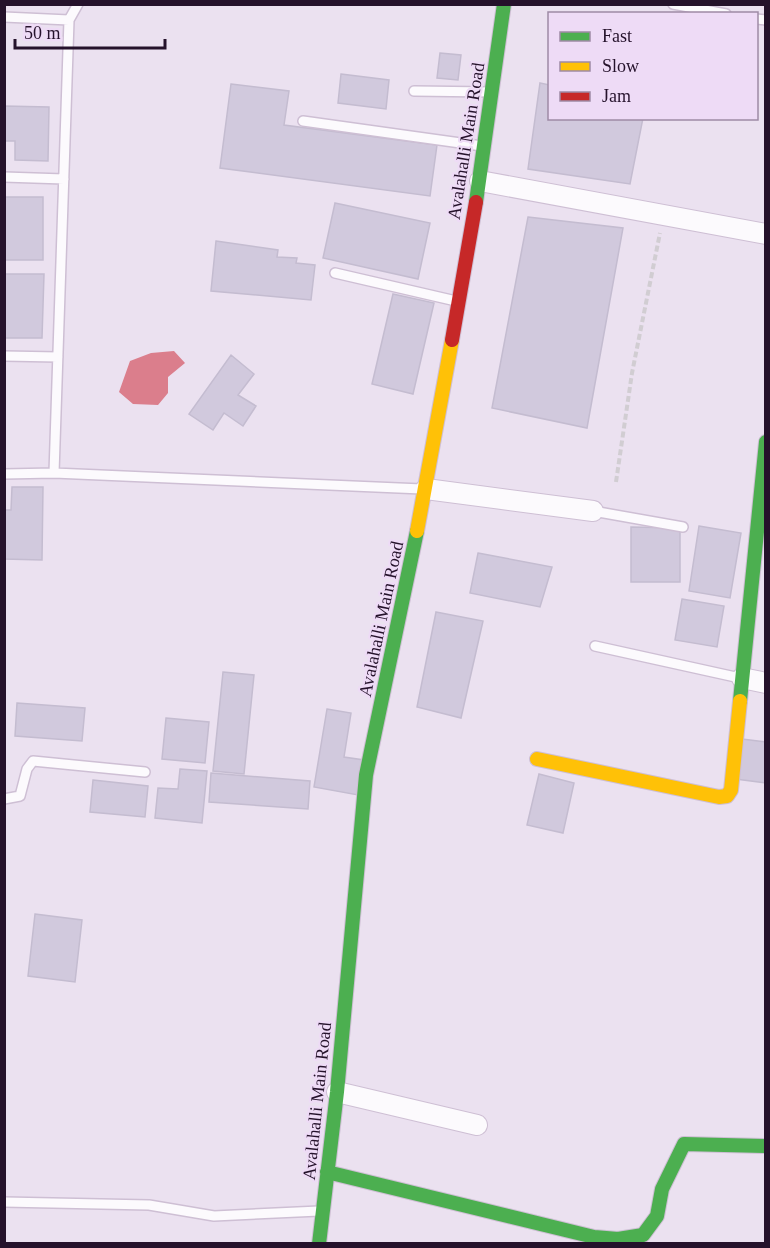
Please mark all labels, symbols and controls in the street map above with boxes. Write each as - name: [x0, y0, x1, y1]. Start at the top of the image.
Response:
- scale bar: [15, 12, 165, 50]
- legend: [548, 12, 758, 120]
- text: 50 m: [24, 23, 61, 43]
- text: Fast: [602, 26, 632, 46]
- text: Slow: [602, 56, 639, 76]
- street label: Avalahalli Main Road: [444, 61, 488, 221]
- text: Jam: [602, 86, 631, 106]
- street label: Avalahalli Main Road: [355, 539, 407, 699]
- street label: Avalahalli Main Road: [299, 1021, 335, 1181]

